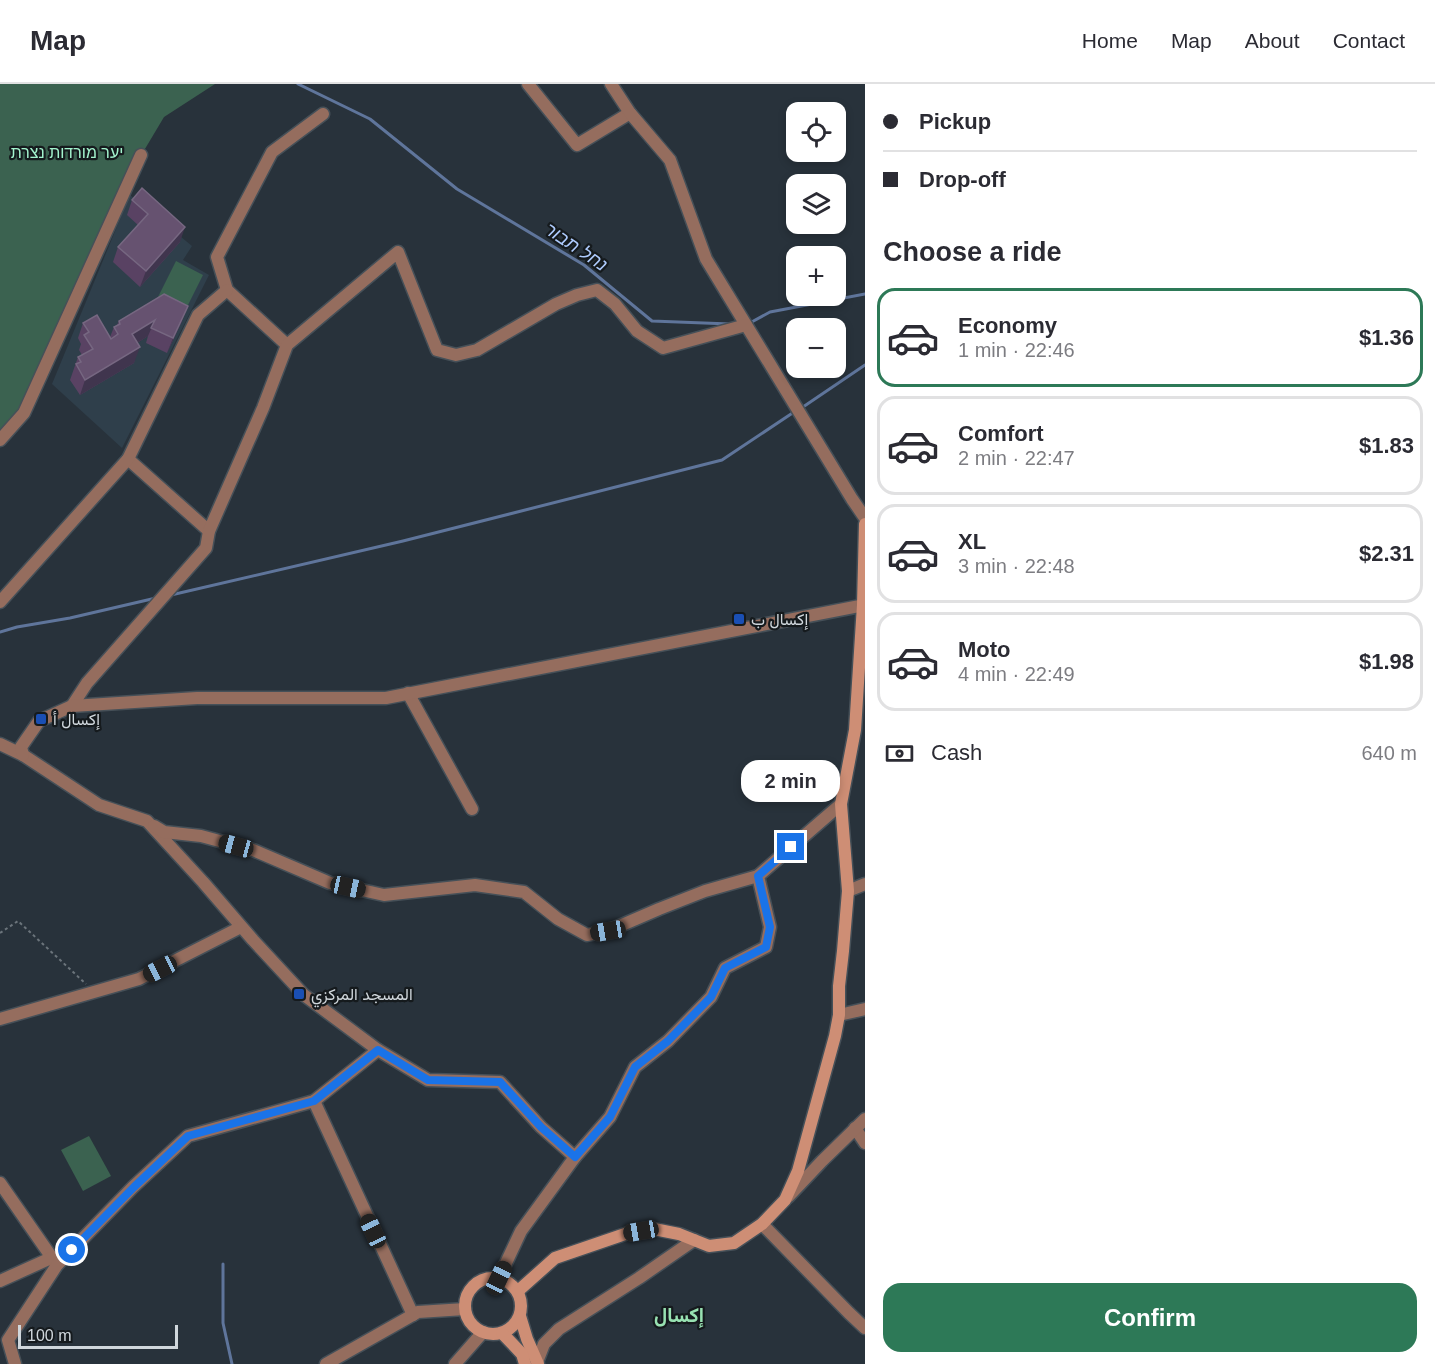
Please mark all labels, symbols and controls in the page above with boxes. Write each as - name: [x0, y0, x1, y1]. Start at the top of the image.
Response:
- text: Map: [30, 25, 86, 56]
- text: Home: [1082, 29, 1138, 52]
- text: Map: [1171, 29, 1212, 52]
- text: About: [1245, 29, 1300, 52]
- text: Contact: [1333, 29, 1405, 52]
- map controls: [786, 102, 846, 378]
- button: locate: [786, 102, 846, 162]
- text: Pickup: [919, 109, 991, 134]
- park label: יער מורדות נצרת: [11, 144, 123, 161]
- text: Drop-off: [919, 167, 1006, 192]
- button: layers: [786, 174, 846, 234]
- water label: נחל תבור: [541, 219, 611, 275]
- text: Choose a ride: [883, 237, 1062, 267]
- button: +: [786, 246, 846, 306]
- icon: car: [886, 311, 940, 365]
- text: Economy: [958, 313, 1057, 338]
- button: −: [786, 318, 846, 378]
- text: $1.36: [1359, 325, 1414, 350]
- text: 1 min · 22:46: [958, 339, 1075, 361]
- icon: car: [886, 419, 940, 473]
- text: Comfort: [958, 421, 1044, 446]
- text: $1.83: [1359, 433, 1414, 458]
- text: 2 min · 22:47: [958, 447, 1075, 469]
- icon: car: [886, 527, 940, 581]
- text: XL: [958, 529, 986, 554]
- text: $2.31: [1359, 541, 1414, 566]
- text: 3 min · 22:48: [958, 555, 1075, 577]
- place label: إكسال ب: [751, 611, 808, 630]
- marker: إكسال ب: [732, 612, 746, 626]
- icon: car: [886, 635, 940, 689]
- text: Moto: [958, 637, 1011, 662]
- text: $1.98: [1359, 649, 1414, 674]
- text: 4 min · 22:49: [958, 663, 1075, 685]
- place label: إكسال أ: [53, 711, 100, 730]
- marker: إكسال أ: [34, 712, 48, 726]
- icon: cash: [883, 737, 916, 770]
- text: Cash: [931, 740, 982, 765]
- text: 640 m: [1361, 742, 1417, 764]
- callout: 2 min: [742, 760, 840, 802]
- text: 2 min: [764, 770, 817, 792]
- car: [216, 833, 256, 859]
- route end: [777, 833, 804, 860]
- car: [329, 874, 367, 900]
- car: [589, 919, 627, 943]
- car: [140, 953, 180, 985]
- place label: المسجد المركزي: [311, 986, 413, 1008]
- marker: المسجد المركزي: [292, 987, 306, 1001]
- car: [357, 1211, 389, 1251]
- car: [622, 1219, 660, 1243]
- route start: [58, 1236, 85, 1263]
- car: [483, 1258, 515, 1298]
- button: Confirm: [883, 1283, 1417, 1352]
- district label: إكسال: [654, 1304, 704, 1328]
- scale bar: [18, 1322, 178, 1350]
- text: 100 m: [27, 1327, 71, 1344]

